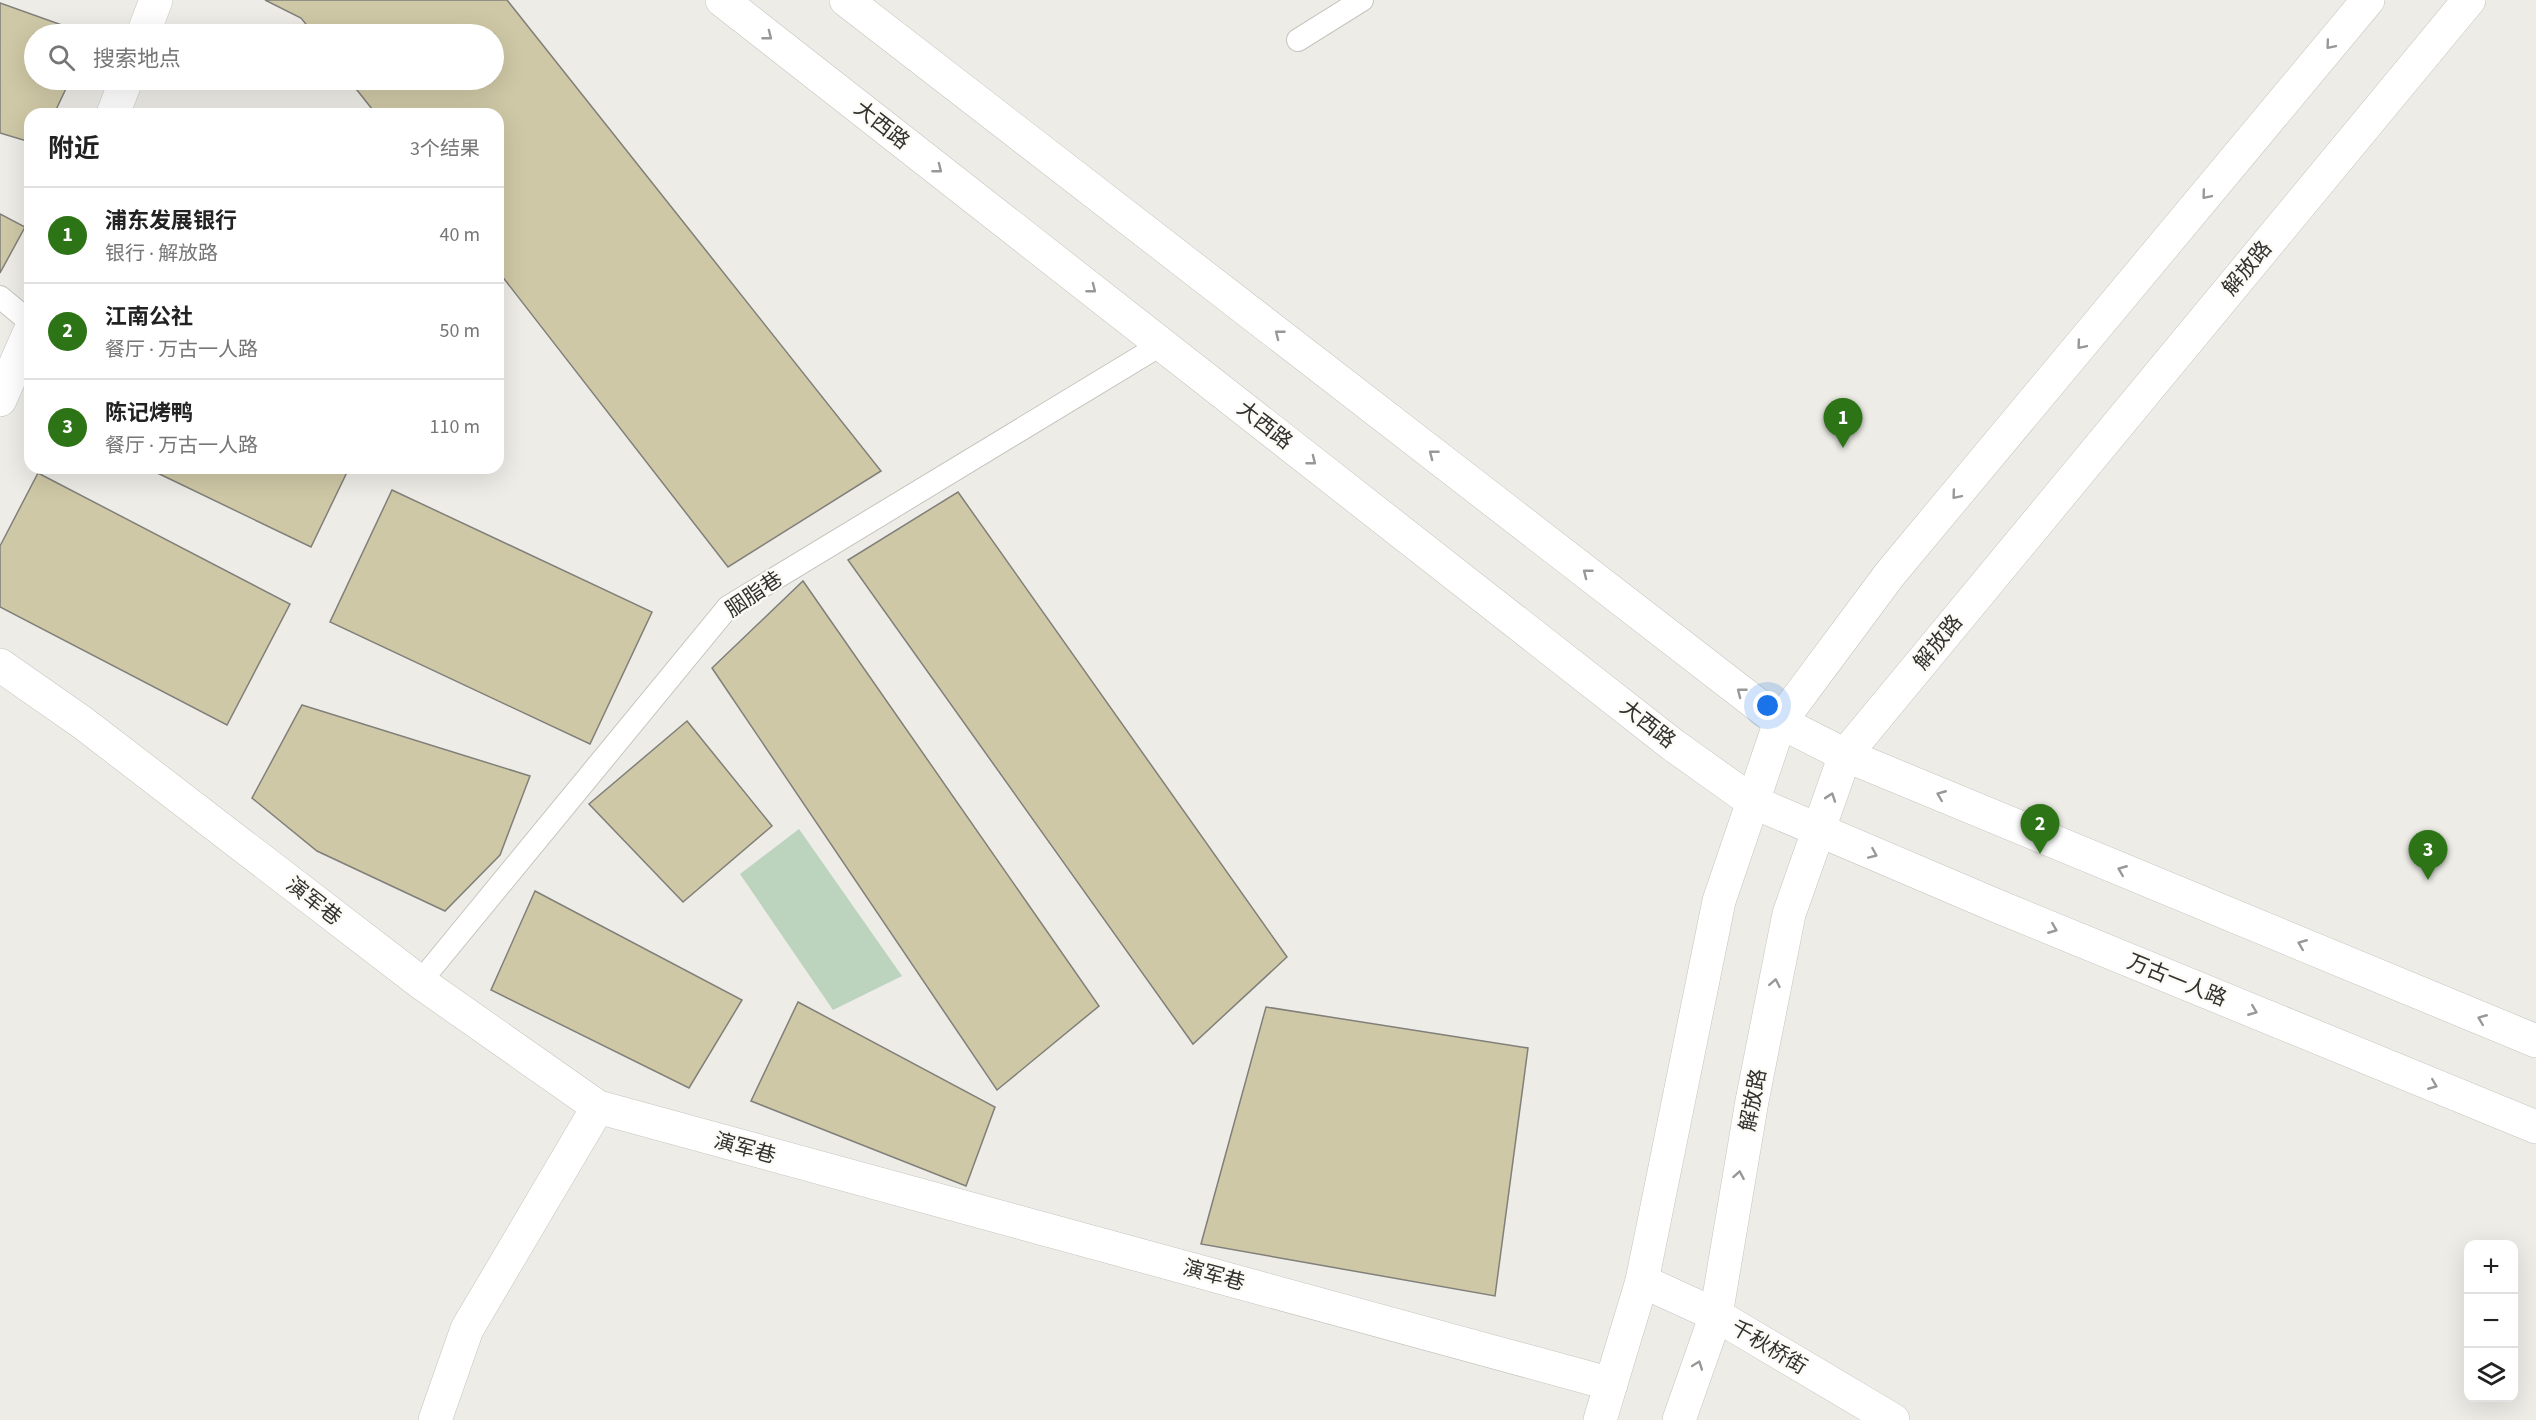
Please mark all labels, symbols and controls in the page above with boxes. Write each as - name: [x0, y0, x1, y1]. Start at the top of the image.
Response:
- search box: [24, 24, 504, 90]
- one-way arrow: [761, 29, 772, 40]
- one-way arrow: [2327, 38, 2338, 49]
- icon: search: [45, 41, 78, 74]
- text: 搜索地点: [93, 43, 181, 75]
- street label: 大西路: [848, 94, 916, 156]
- text: 附近: [48, 130, 100, 167]
- text: 3个结果: [410, 135, 480, 163]
- one-way arrow: [932, 162, 943, 173]
- one-way arrow: [2202, 188, 2213, 199]
- text: 浦东发展银行: [105, 205, 237, 237]
- text: 1: [62, 221, 73, 249]
- text: 40 m: [440, 221, 480, 249]
- street label: 解放路: [2215, 234, 2279, 302]
- text: 银行 · 解放路: [105, 240, 218, 268]
- one-way arrow: [1085, 282, 1096, 293]
- text: 江南公社: [105, 301, 193, 333]
- text: 2: [62, 317, 73, 345]
- text: 50 m: [440, 317, 480, 345]
- one-way arrow: [1274, 331, 1285, 342]
- text: 餐厅 · 万古一人路: [105, 336, 258, 364]
- one-way arrow: [2077, 338, 2088, 349]
- street label: 大西路: [1231, 394, 1299, 456]
- text: 陈记烤鸭: [105, 397, 193, 429]
- pin: 1: [1824, 398, 1862, 448]
- text: 3: [62, 413, 73, 441]
- text: 110 m: [430, 413, 480, 441]
- text: 餐厅 · 万古一人路: [105, 432, 258, 460]
- one-way arrow: [1429, 450, 1440, 461]
- one-way arrow: [1305, 454, 1316, 465]
- one-way arrow: [1952, 488, 1963, 499]
- street label: 胭脂巷: [719, 564, 789, 624]
- one-way arrow: [1583, 569, 1594, 580]
- street label: 解放路: [1907, 608, 1969, 676]
- one-way arrow: [1737, 688, 1748, 699]
- your location: [1753, 691, 1782, 720]
- street label: 大西路: [1614, 693, 1682, 755]
- one-way arrow: [1937, 790, 1948, 802]
- one-way arrow: [1823, 792, 1836, 803]
- pin: 2: [2020, 804, 2060, 854]
- pin: 3: [2408, 830, 2448, 880]
- one-way arrow: [1867, 847, 1878, 859]
- one-way arrow: [2117, 865, 2128, 877]
- street label: 演军巷: [280, 870, 348, 932]
- one-way arrow: [2047, 922, 2058, 934]
- one-way arrow: [2297, 939, 2308, 951]
- street label: 万古一人路: [2123, 946, 2231, 1014]
- one-way arrow: [1768, 978, 1781, 988]
- one-way arrow: [2246, 1004, 2257, 1016]
- one-way arrow: [2477, 1014, 2488, 1026]
- street label: 解放路: [1732, 1066, 1774, 1134]
- one-way arrow: [2427, 1078, 2438, 1090]
- street label: 演军巷: [711, 1125, 779, 1171]
- one-way arrow: [1733, 1170, 1745, 1179]
- map controls: [2464, 1240, 2518, 1402]
- button: +: [2464, 1240, 2518, 1294]
- street label: 演军巷: [1180, 1252, 1248, 1298]
- button: −: [2464, 1294, 2518, 1348]
- street label: 千秋桥街: [1725, 1313, 1813, 1381]
- button: layers: [2464, 1348, 2518, 1402]
- one-way arrow: [1690, 1360, 1703, 1371]

